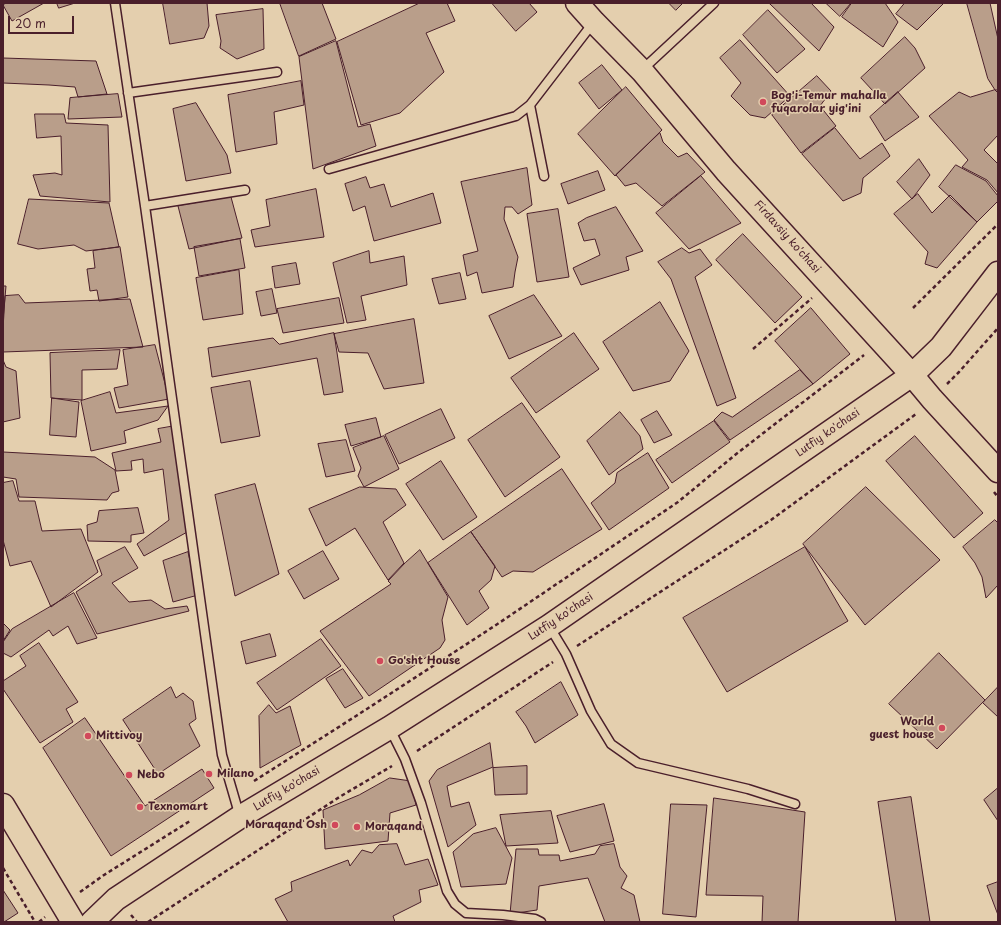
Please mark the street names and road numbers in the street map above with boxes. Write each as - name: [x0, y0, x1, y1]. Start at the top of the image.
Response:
- street label: Firdavsiy ko'chasi: [751, 198, 823, 276]
- street label: Lutfiy ko'chasi: [793, 406, 863, 460]
- street label: Lutfiy ko'chasi: [526, 591, 596, 643]
- street label: Lutfiy ko'chasi: [251, 764, 323, 814]

